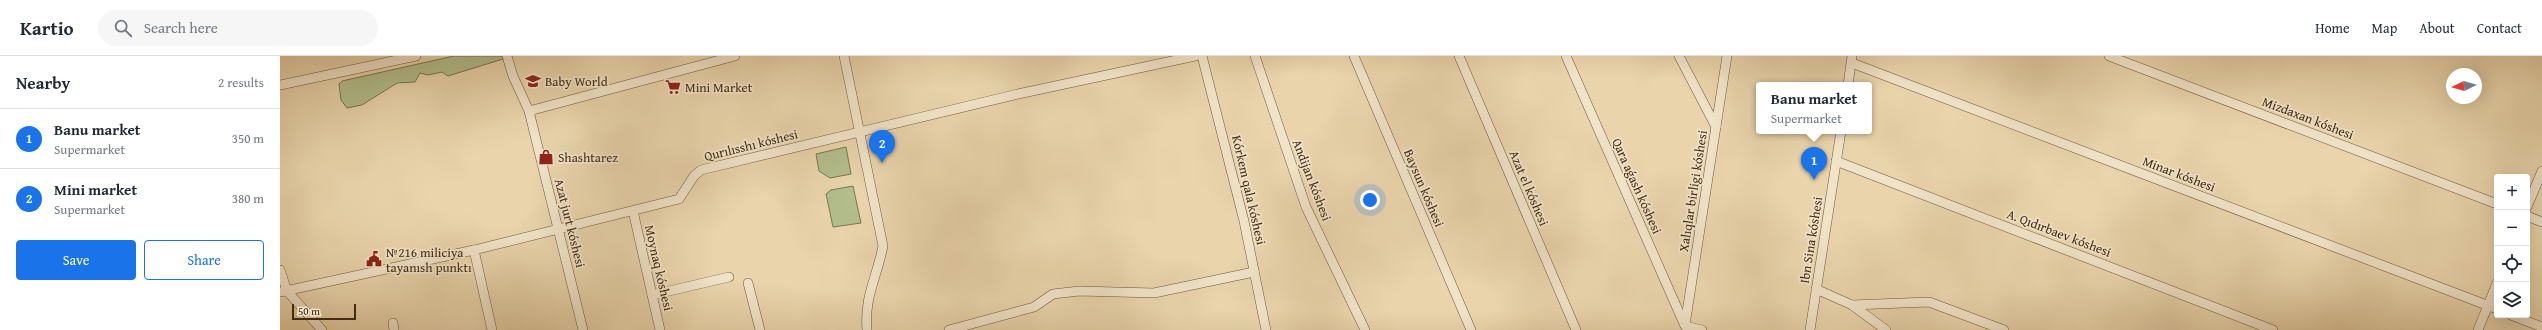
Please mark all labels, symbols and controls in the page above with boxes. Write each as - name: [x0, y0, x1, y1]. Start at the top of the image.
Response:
- search box: [98, 10, 378, 46]
- text: Kartio: [20, 14, 74, 42]
- icon: search: [112, 17, 134, 39]
- text: Search here: [144, 17, 218, 38]
- text: Home: [2315, 18, 2350, 38]
- text: Map: [2372, 18, 2397, 38]
- text: About: [2419, 18, 2455, 38]
- text: Contact: [2477, 18, 2522, 38]
- north arrow: [2446, 68, 2482, 104]
- text: Nearby: [16, 70, 70, 95]
- school or university icon: Baby World: [524, 72, 542, 90]
- place label: Baby World: [545, 72, 608, 91]
- text: 2 results: [218, 73, 264, 92]
- supermarket icon: Mini Market: [664, 78, 682, 96]
- place label: Mini Market: [685, 78, 753, 97]
- popup: [1756, 82, 1872, 134]
- text: Banu market: [1771, 88, 1857, 109]
- street label: Mizdaxan kóshesi: [2259, 92, 2357, 144]
- text: Supermarket: [1771, 109, 1842, 128]
- text: Banu market: [54, 119, 140, 140]
- street label: Qurılısshı kóshesi: [702, 124, 800, 166]
- street label: Xalıqlar birligi kóshesi: [1674, 128, 1712, 253]
- text: 1: [26, 129, 32, 148]
- text: 350 m: [232, 129, 264, 148]
- pin: 2: [869, 130, 895, 163]
- street label: Kórkem qala kóshesi: [1227, 133, 1271, 247]
- street label: Qara aǵash kóshesi: [1607, 135, 1667, 237]
- street label: Andijan kóshesi: [1288, 136, 1336, 224]
- text: Supermarket: [54, 140, 125, 159]
- street label: Baysun kóshesi: [1399, 146, 1449, 230]
- street label: Azat el kóshesi: [1505, 147, 1554, 229]
- pin: 1: [1801, 147, 1827, 180]
- shop icon: Shashtarez: [537, 148, 555, 166]
- place label: Shashtarez: [558, 148, 618, 167]
- street label: Minar kóshesi: [2140, 151, 2218, 197]
- map controls: [2494, 174, 2530, 318]
- button: +: [2494, 174, 2530, 210]
- street label: Azat jurt kóshesi: [550, 177, 590, 270]
- text: Mini market: [54, 179, 137, 200]
- text: 2: [26, 189, 32, 208]
- text: 380 m: [232, 189, 264, 208]
- your location: [1360, 190, 1380, 210]
- street label: Ibn Sina kóshesi: [1795, 195, 1827, 285]
- text: Supermarket: [54, 200, 125, 219]
- street label: A. Qıdırbaev kóshesi: [2004, 204, 2114, 262]
- button: −: [2494, 210, 2530, 246]
- street label: Moynaq kóshesi: [640, 223, 678, 313]
- button: Save: [16, 240, 136, 280]
- button: Share: [144, 240, 264, 280]
- place label: №216 miliciya tayanısh punktı: [386, 243, 472, 277]
- button: locate: [2494, 246, 2530, 282]
- public building icon: №216 miliciya tayanısh punktı: [365, 250, 383, 268]
- button: layers: [2494, 282, 2530, 318]
- scale bar: [292, 302, 356, 321]
- text: 50 m: [298, 303, 320, 319]

